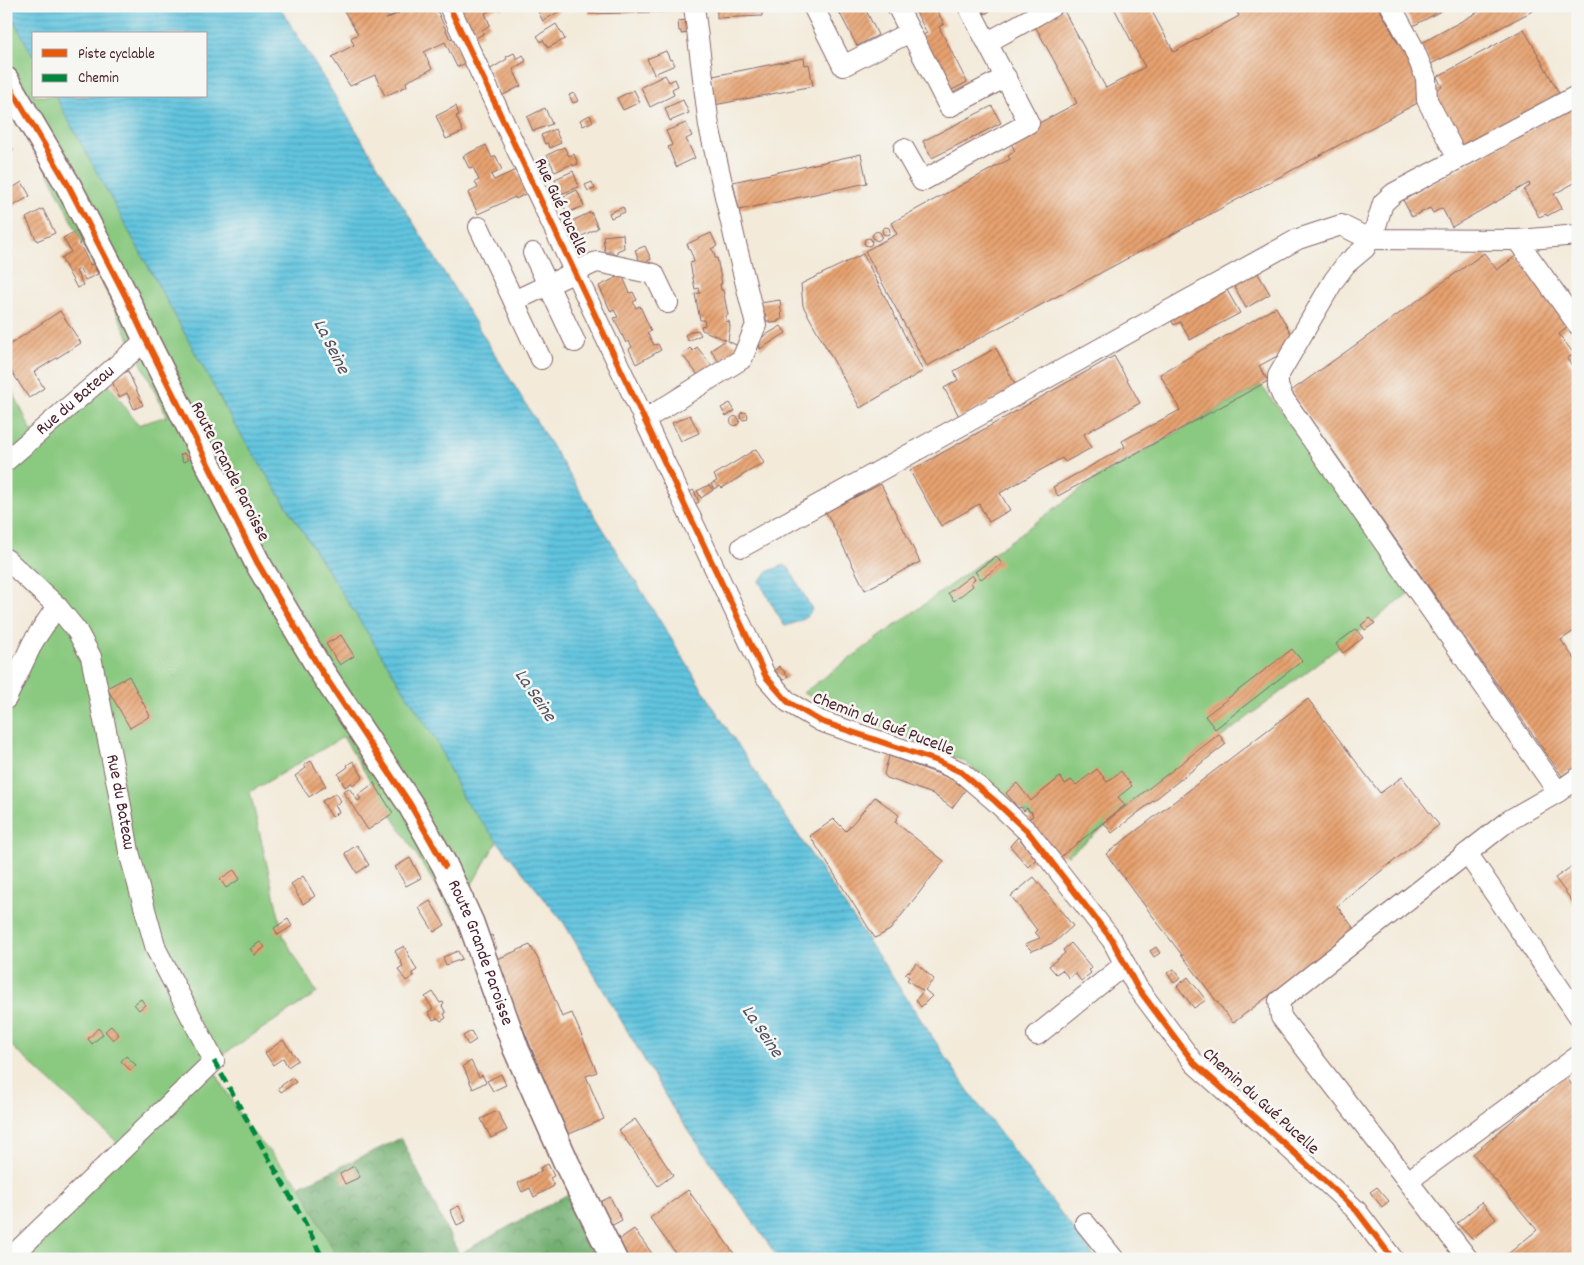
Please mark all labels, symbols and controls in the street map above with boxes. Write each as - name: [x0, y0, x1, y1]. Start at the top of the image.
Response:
- legend: [32, 32, 208, 98]
- text: Piste cyclable: [78, 44, 155, 66]
- text: Chemin: [78, 68, 119, 90]
- street label: Rue Gué Pucelle: [527, 154, 594, 260]
- water label: La Seine: [305, 315, 356, 381]
- street label: Rue du Bateau: [31, 360, 120, 442]
- street label: Route Grande Paroisse: [183, 398, 275, 546]
- water label: La Seine: [506, 664, 562, 729]
- street label: Chemin du Gué Pucelle: [809, 686, 957, 764]
- street label: Rue du Bateau: [99, 752, 141, 852]
- street label: Route Grande Paroisse: [441, 876, 519, 1029]
- water label: La Seine: [733, 1000, 789, 1065]
- street label: Chemin du Gué Pucelle: [1196, 1043, 1324, 1161]

